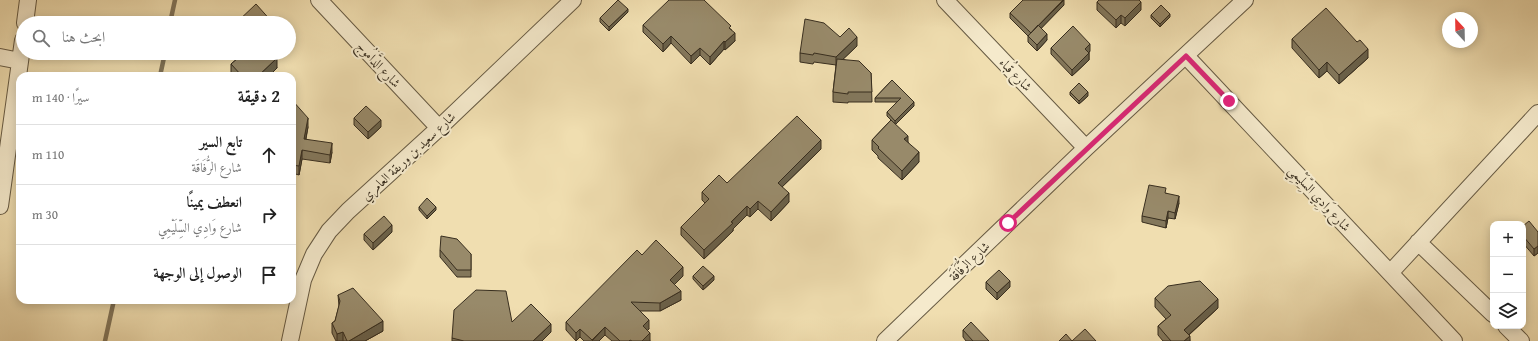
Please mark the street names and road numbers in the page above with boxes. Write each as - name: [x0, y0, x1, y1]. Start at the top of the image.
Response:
- street label: شارع الدَّامُوج: [351, 36, 406, 93]
- street label: شارع قُباء: [993, 53, 1037, 97]
- street label: شارع سعيد بن وريقة العامري: [357, 108, 461, 207]
- street label: شارع وَادِي السِّلَيْمِي: [1282, 161, 1355, 238]
- street label: شارع الرُّفَاقَة: [942, 235, 995, 287]

